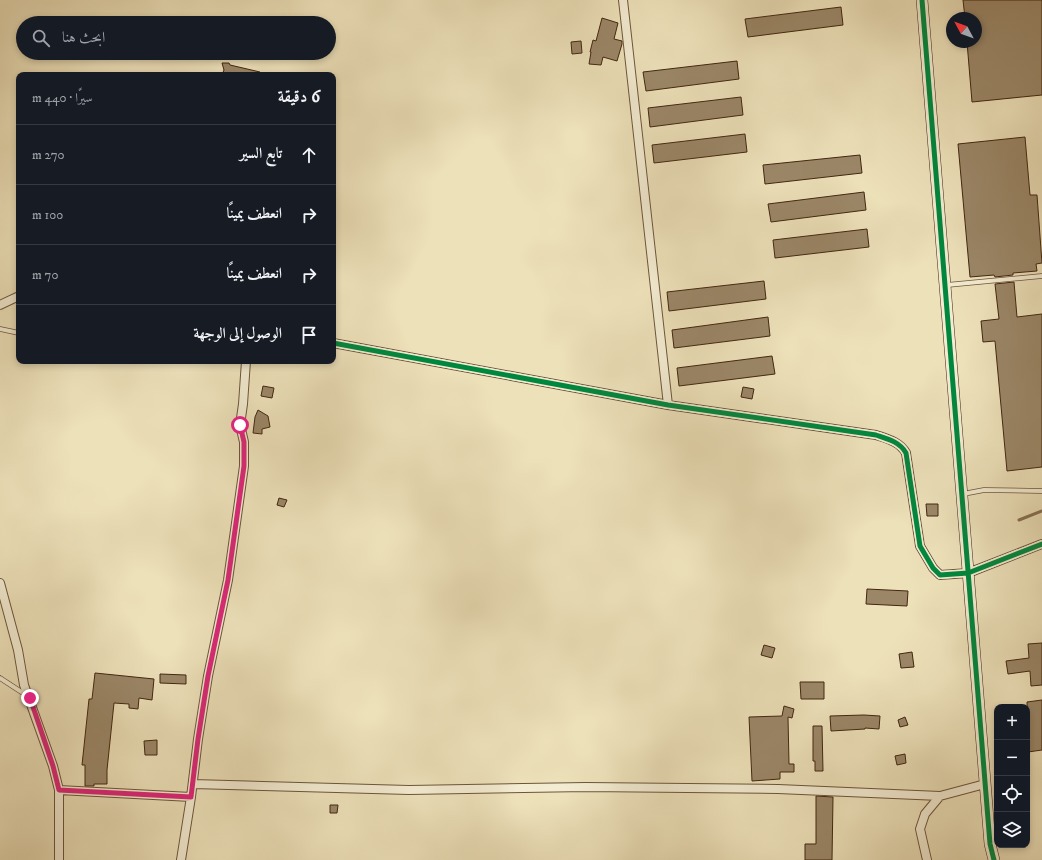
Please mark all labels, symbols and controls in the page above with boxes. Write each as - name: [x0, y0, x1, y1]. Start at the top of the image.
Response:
- north arrow: [946, 12, 982, 48]
- search box: [16, 16, 336, 60]
- icon: search: [30, 27, 52, 49]
- text: ابحث هنا: [62, 28, 105, 47]
- text: 6 دقيقة: [278, 86, 320, 108]
- text: سيرًا · 440 m: [32, 90, 93, 106]
- text: تابع السير: [240, 144, 282, 163]
- icon: ahead: [298, 144, 320, 166]
- text: 270 m: [32, 147, 65, 163]
- text: انعطف يمينًا: [227, 204, 282, 223]
- icon: right: [298, 204, 320, 226]
- text: 100 m: [32, 207, 63, 223]
- text: انعطف يمينًا: [227, 264, 282, 283]
- icon: right: [298, 264, 320, 286]
- text: 70 m: [32, 267, 58, 283]
- text: الوصول إلى الوجهة: [193, 324, 282, 343]
- icon: arrive: [298, 324, 320, 346]
- route start: [231, 416, 249, 434]
- route end: [21, 689, 39, 707]
- map controls: [994, 704, 1030, 848]
- button: +: [994, 704, 1030, 740]
- button: −: [994, 740, 1030, 776]
- button: locate: [994, 776, 1030, 812]
- button: layers: [994, 812, 1030, 848]

